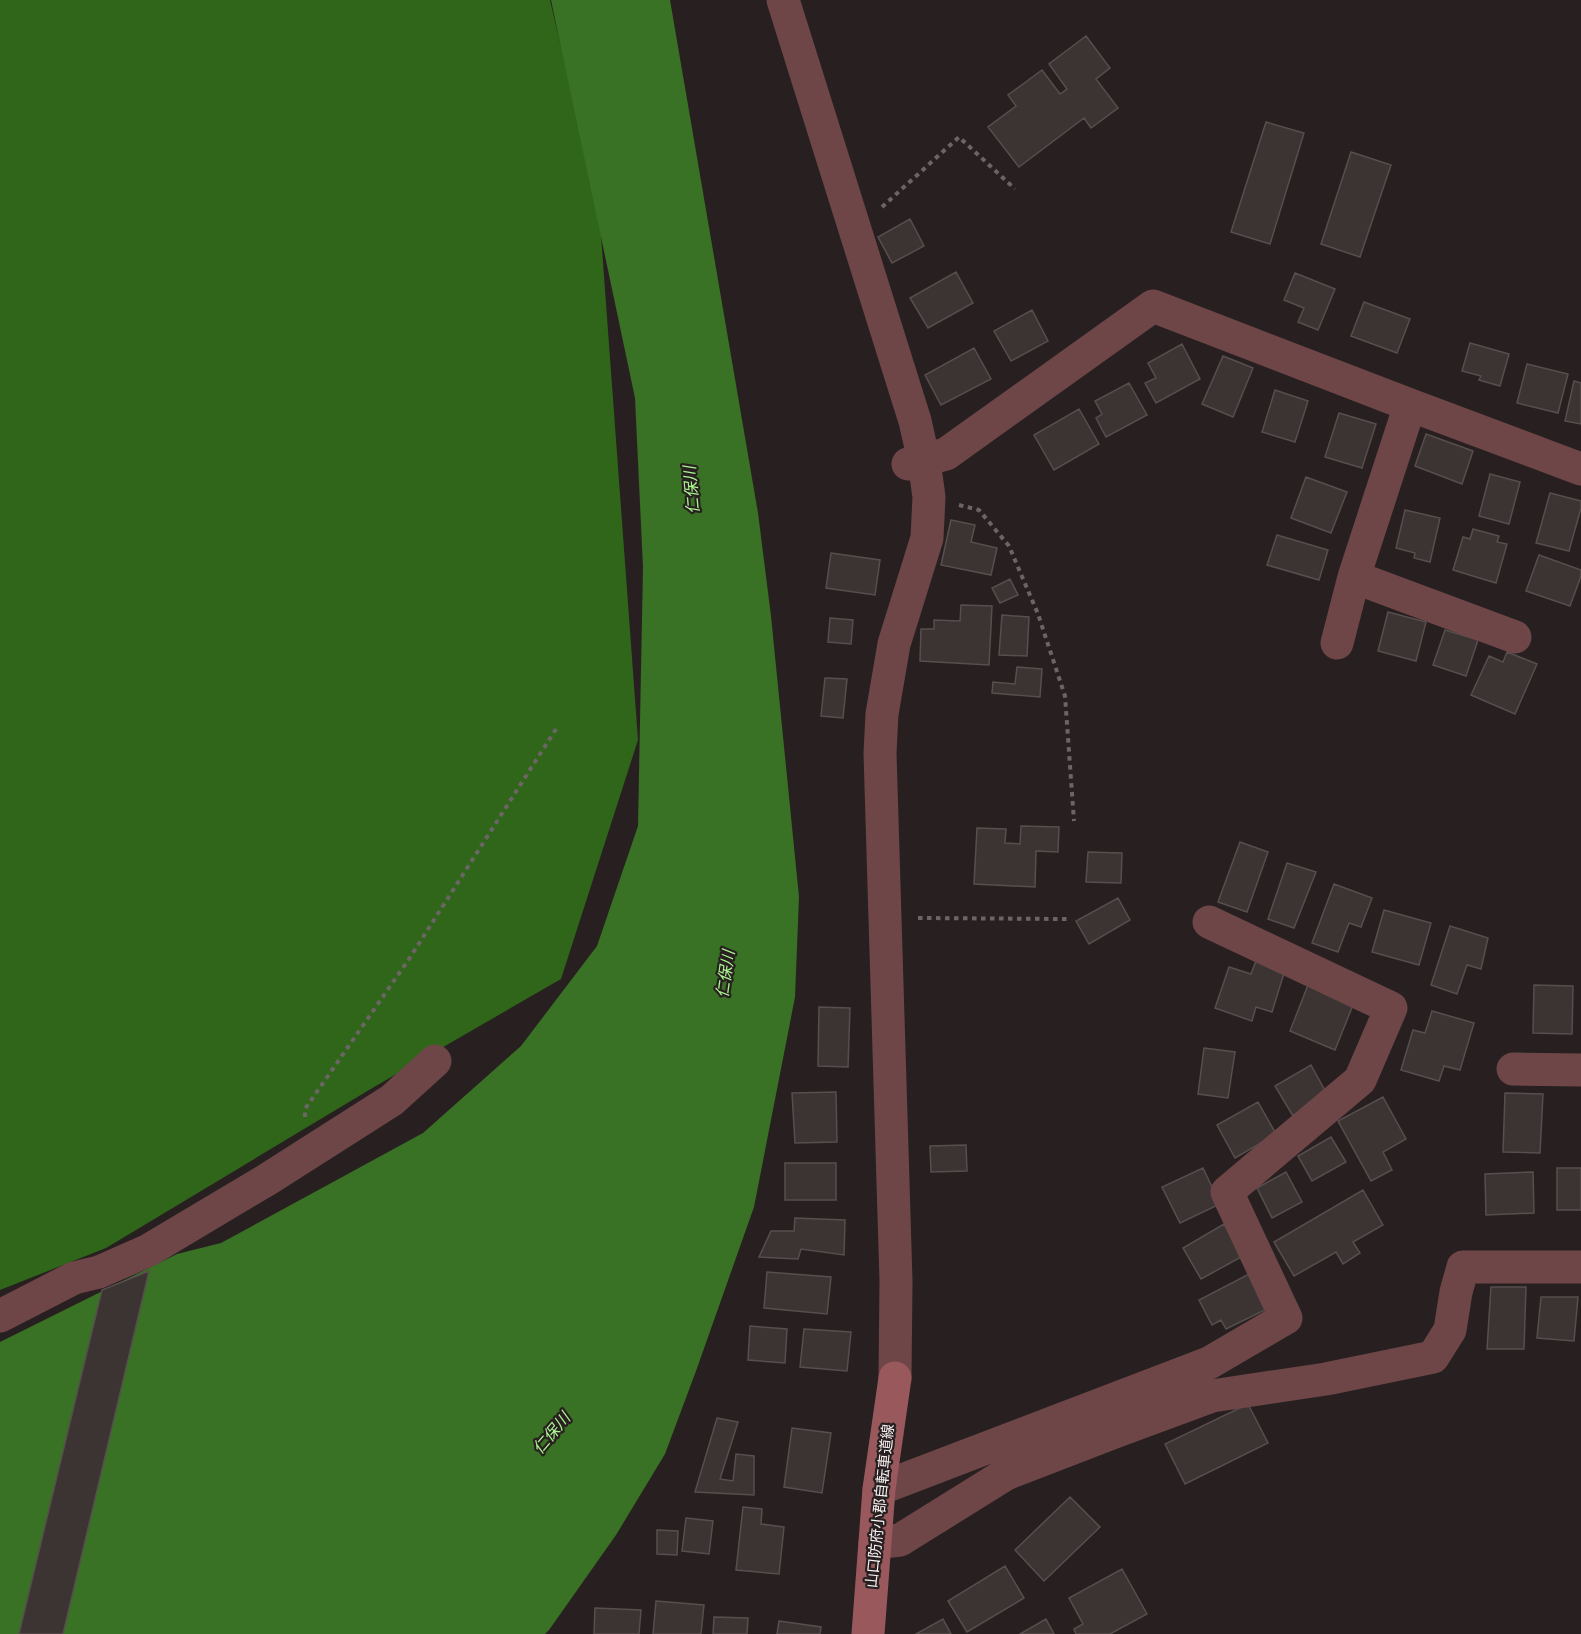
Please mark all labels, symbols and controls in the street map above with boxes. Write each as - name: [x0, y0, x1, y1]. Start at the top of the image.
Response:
- water label: 仁保川: [680, 463, 702, 515]
- water label: 仁保川: [713, 947, 738, 999]
- water label: 仁保川: [529, 1407, 575, 1457]
- street label: 山口防府小郡自転車道線: [862, 1423, 897, 1589]

